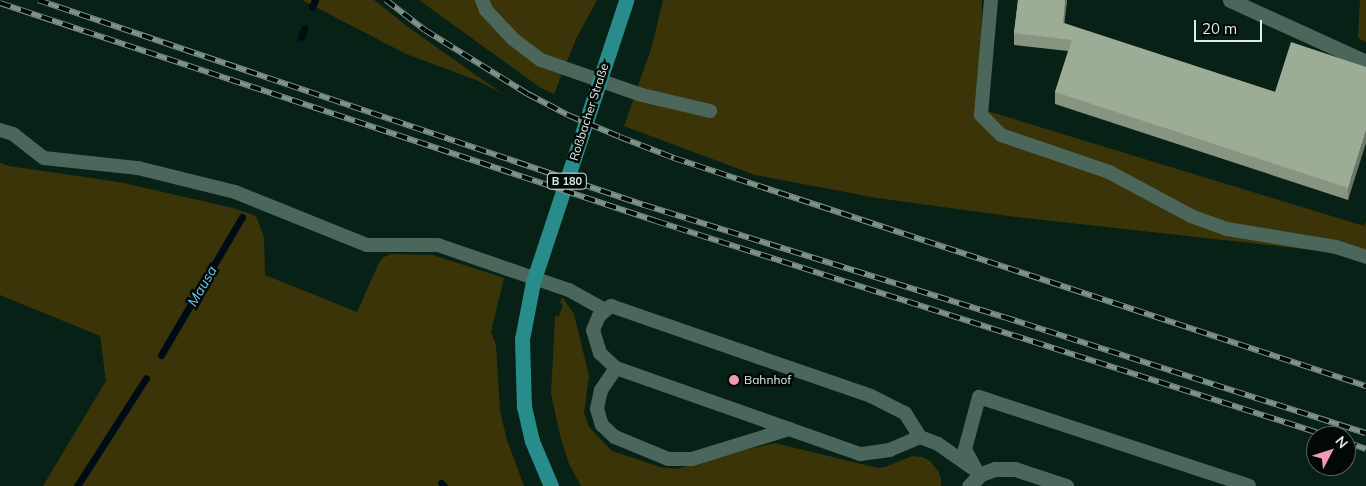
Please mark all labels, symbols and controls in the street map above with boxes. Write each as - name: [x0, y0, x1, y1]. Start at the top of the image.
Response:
- scale bar: [1196, 10, 1264, 42]
- text: 20 m: [1202, 19, 1237, 38]
- street label: Roßbacher Straße: [567, 62, 611, 162]
- road number: B 180: [546, 172, 588, 190]
- water label: Mausa: [184, 263, 220, 309]
- place label: Bahnhof: [744, 373, 791, 387]
- marker: Bahnhof: [728, 374, 740, 386]
- north arrow: [1306, 426, 1356, 476]
- text: N: [1331, 432, 1352, 452]

